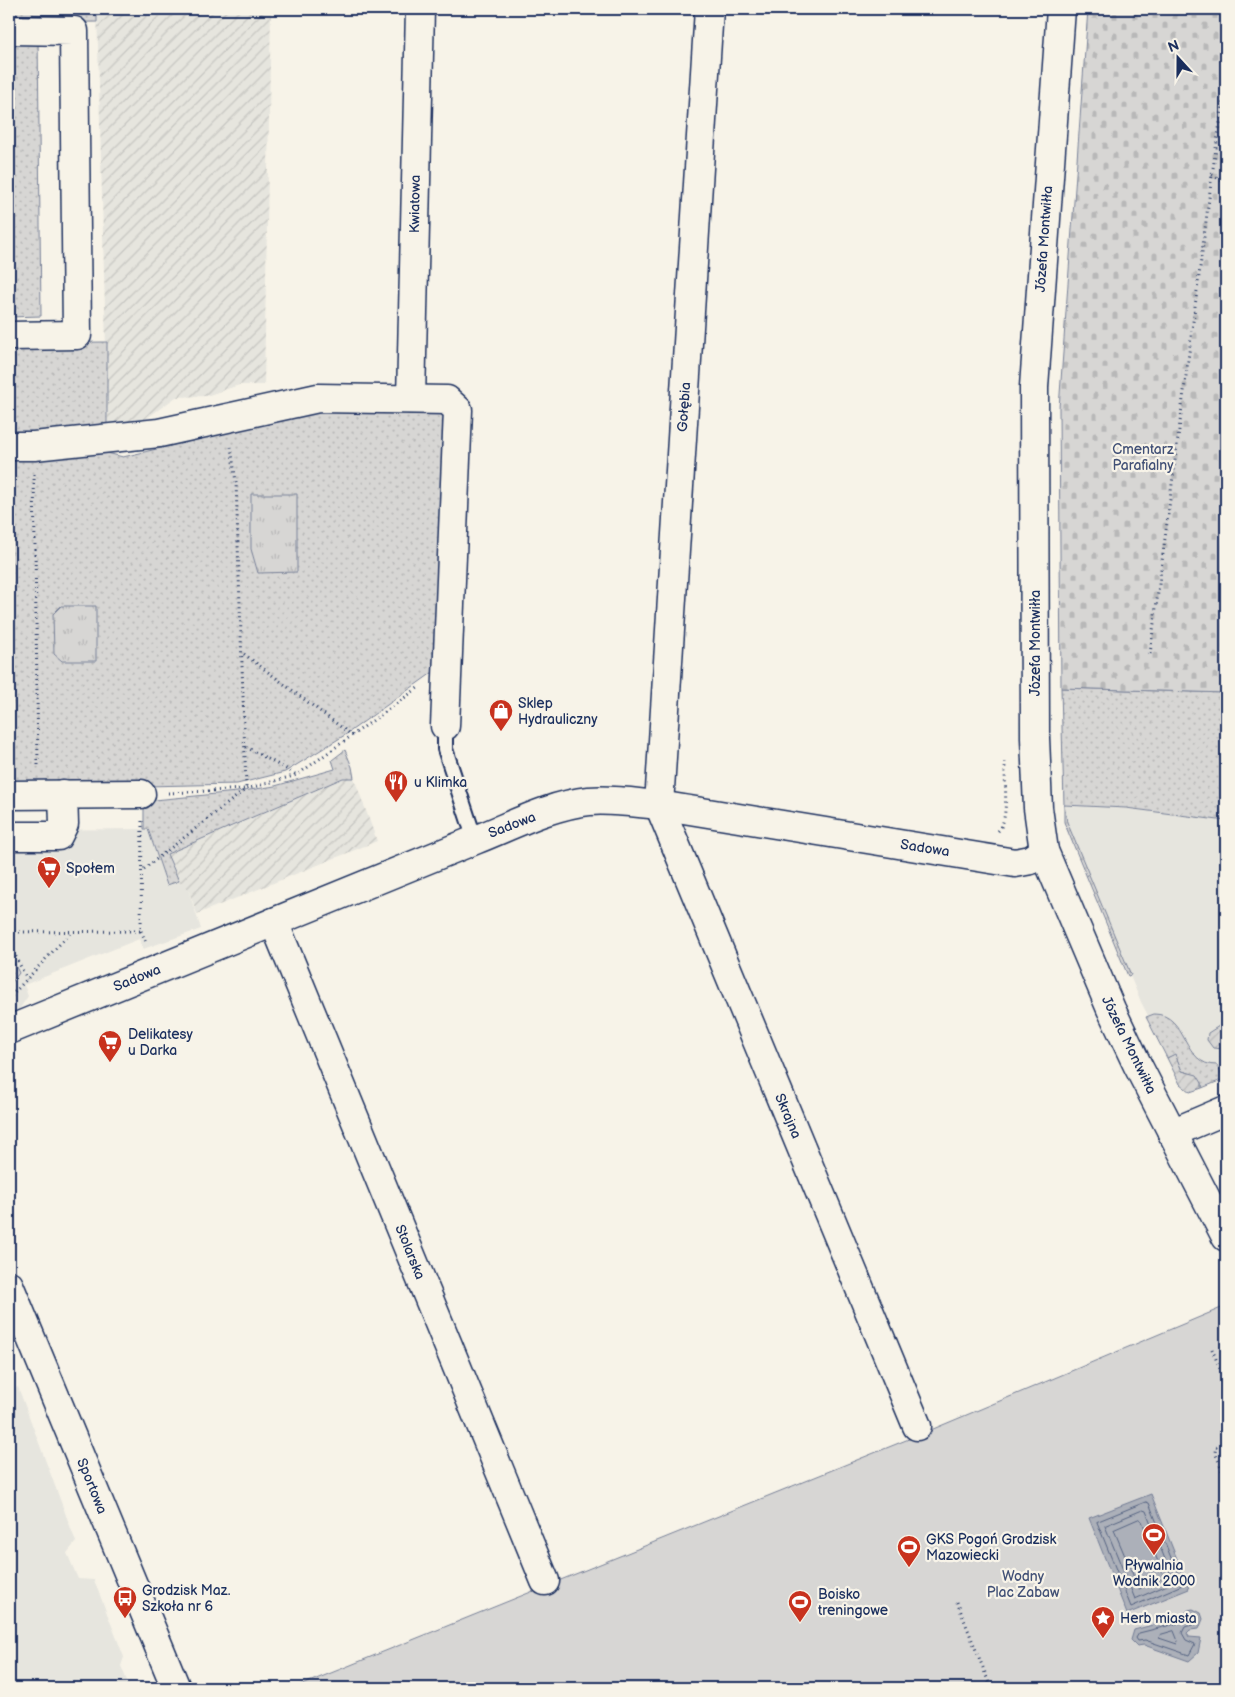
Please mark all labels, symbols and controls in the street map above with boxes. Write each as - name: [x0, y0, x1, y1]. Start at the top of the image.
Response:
- north arrow: [1152, 32, 1202, 82]
- text: N: [1166, 37, 1181, 56]
- street label: Kwiatowa: [406, 175, 424, 233]
- street label: Józefa Montwiłła: [1032, 185, 1056, 293]
- street label: Gołębia: [674, 381, 694, 433]
- park label: Cmentarz Parafialny: [1112, 441, 1174, 474]
- street label: Józefa Montwiłła: [1027, 590, 1044, 696]
- place label: Sklep Hydrauliczny: [518, 695, 598, 728]
- shop icon: Sklep Hydrauliczny: [488, 698, 514, 732]
- restaurant icon: u Klimka: [383, 769, 409, 803]
- place label: u Klimka: [414, 774, 467, 791]
- street label: Sadowa: [486, 808, 538, 842]
- street label: Sadowa: [899, 836, 951, 860]
- supermarket icon: Społem: [36, 855, 62, 889]
- place label: Społem: [66, 860, 115, 877]
- street label: Sadowa: [111, 961, 163, 995]
- street label: Józefa Montwiłła: [1098, 993, 1160, 1097]
- place label: Delikatesy u Darka: [128, 1026, 193, 1059]
- supermarket icon: Delikatesy u Darka: [97, 1029, 123, 1063]
- street label: Skrajna: [771, 1091, 805, 1141]
- street label: Stolarska: [391, 1222, 429, 1282]
- street label: Sportowa: [73, 1456, 111, 1516]
- sports icon: Pływalnia Wodnik 2000: [1141, 1522, 1167, 1556]
- place label: GKS Pogoń Grodzisk Mazowiecki: [926, 1531, 1057, 1564]
- sports icon: GKS Pogoń Grodzisk Mazowiecki: [896, 1534, 922, 1568]
- place label: Pływalnia Wodnik 2000: [1113, 1557, 1195, 1590]
- park label: Wodny Plac Zabaw: [987, 1568, 1060, 1601]
- place label: Grodzisk Maz. Szkoła nr 6: [142, 1582, 231, 1615]
- bus stop icon: Grodzisk Maz. Szkoła nr 6: [112, 1585, 138, 1619]
- place label: Boisko treningowe: [818, 1586, 888, 1619]
- sports icon: Boisko treningowe: [787, 1589, 813, 1623]
- place icon: Herb miasta: [1090, 1605, 1116, 1639]
- place label: Herb miasta: [1120, 1610, 1197, 1627]

